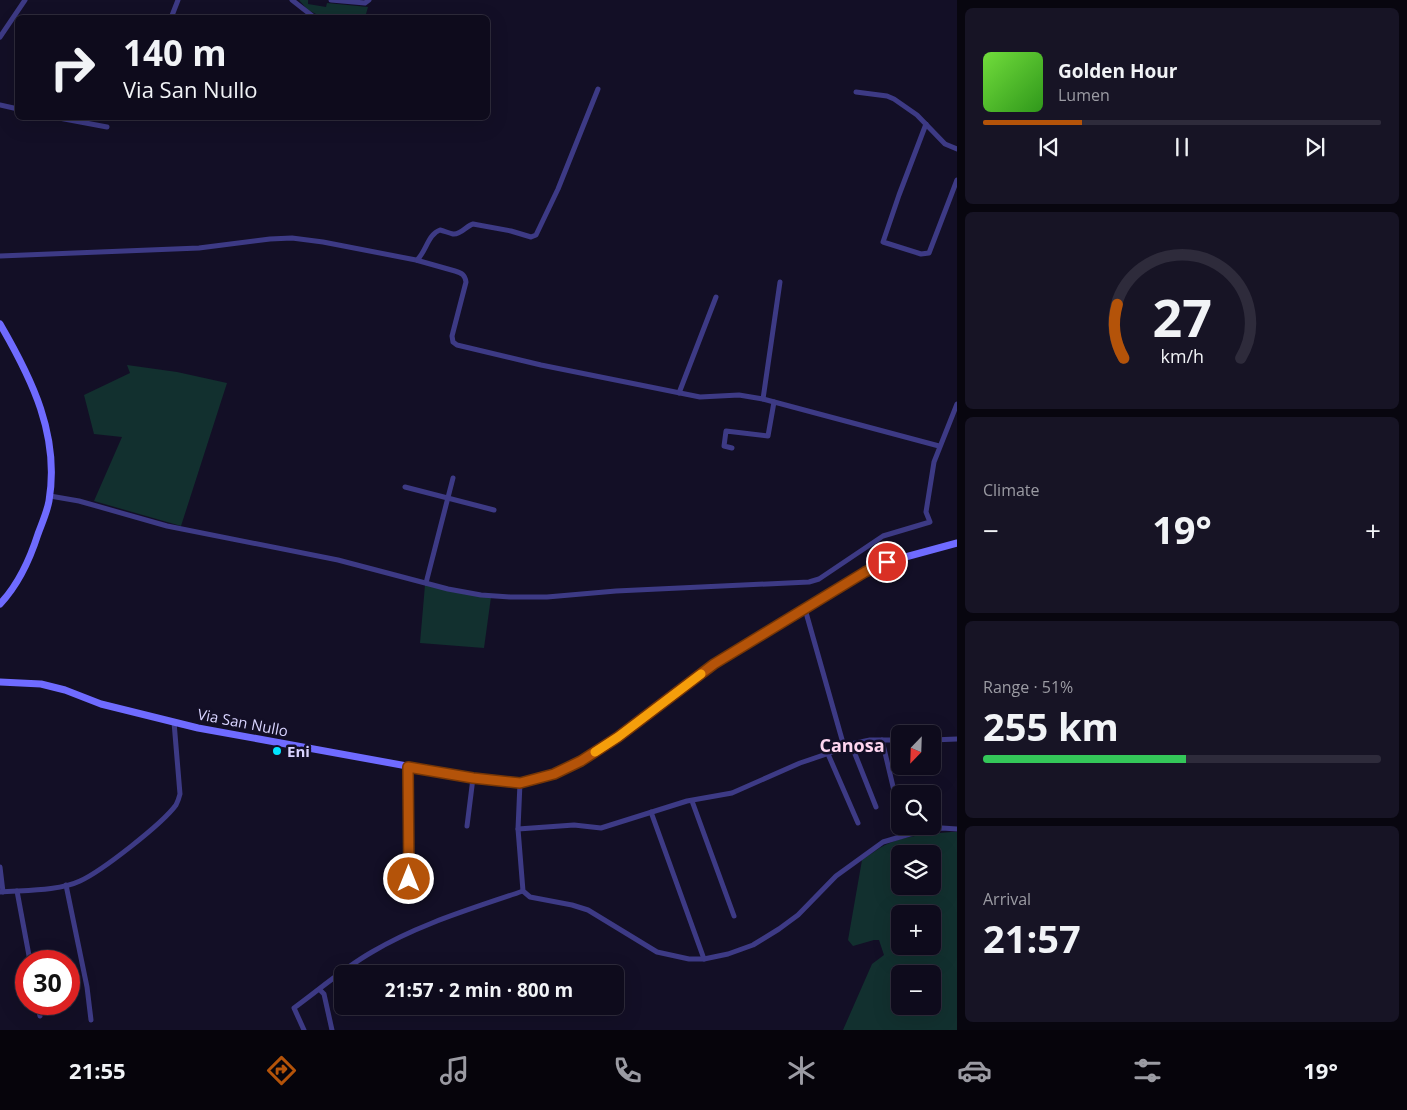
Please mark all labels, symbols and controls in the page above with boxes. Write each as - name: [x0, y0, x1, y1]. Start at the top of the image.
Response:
- text: 140 m: [123, 29, 227, 76]
- icon: right: [40, 35, 105, 100]
- text: Golden Hour: [1058, 58, 1177, 84]
- text: Via San Nullo: [123, 74, 258, 104]
- text: Lumen: [1058, 84, 1110, 106]
- icon: previous: [1035, 133, 1063, 161]
- icon: pause: [1168, 133, 1196, 161]
- icon: next: [1301, 133, 1329, 161]
- text: 27: [1152, 281, 1212, 352]
- text: km/h: [1160, 344, 1204, 368]
- text: Climate: [983, 479, 1040, 501]
- text: 19°: [1152, 503, 1212, 555]
- text: −: [983, 511, 999, 549]
- text: +: [1365, 511, 1381, 549]
- pin: [866, 541, 908, 583]
- icon: arrive: [873, 548, 901, 576]
- text: Range · 51%: [983, 676, 1073, 698]
- text: 255 km: [983, 700, 1119, 752]
- street label: Via San Nullo: [196, 703, 290, 741]
- north arrow: [891, 725, 941, 775]
- map controls: [891, 725, 941, 1015]
- district label: Canosa: [819, 733, 885, 757]
- place label: Eni: [287, 741, 310, 761]
- marker: Eni: [271, 745, 283, 757]
- button: search: [891, 785, 941, 835]
- button: layers: [891, 845, 941, 895]
- position arrow: [382, 852, 434, 904]
- text: Arrival: [983, 888, 1031, 910]
- button: +: [891, 905, 941, 955]
- text: 21:57: [983, 912, 1081, 964]
- speed limit sign: 30: [15, 950, 80, 1015]
- button: −: [891, 965, 941, 1015]
- text: 21:57 · 2 min · 800 m: [385, 977, 573, 1003]
- icon: directions: [264, 1053, 299, 1088]
- icon: music: [437, 1053, 472, 1088]
- icon: phone: [610, 1053, 645, 1088]
- icon: climate: [784, 1053, 819, 1088]
- icon: car: [957, 1053, 992, 1088]
- icon: filters: [1130, 1053, 1165, 1088]
- text: 21:55: [69, 1055, 126, 1085]
- text: 19°: [1303, 1055, 1338, 1085]

